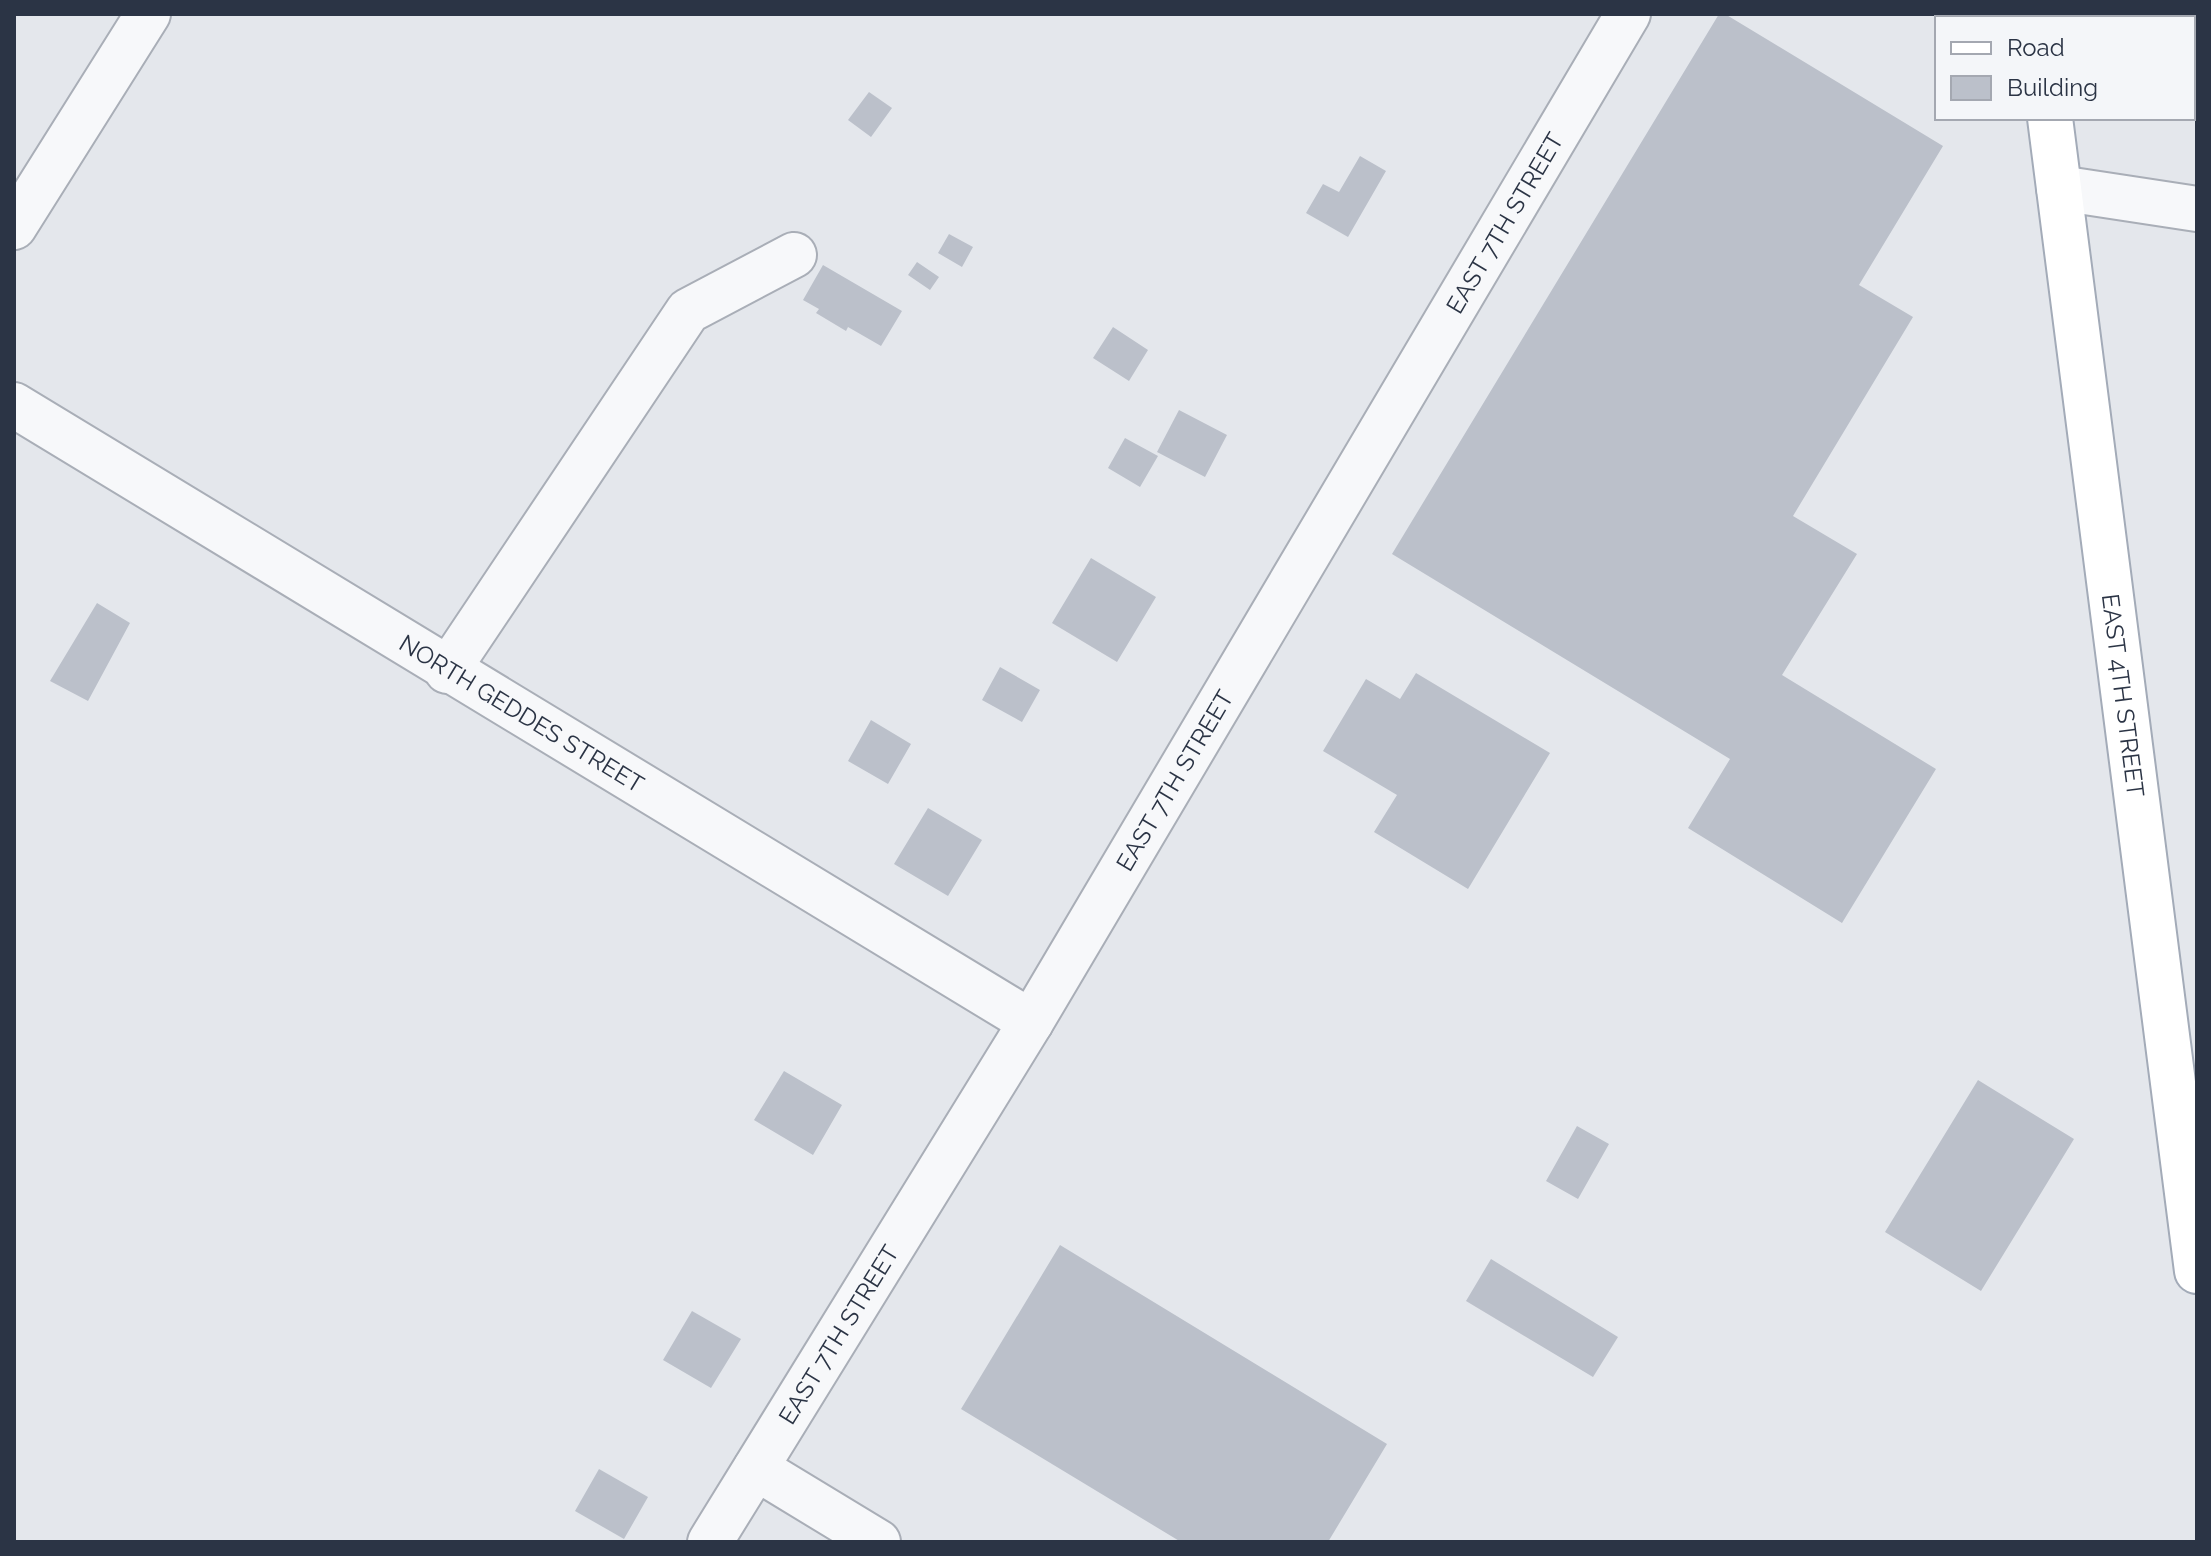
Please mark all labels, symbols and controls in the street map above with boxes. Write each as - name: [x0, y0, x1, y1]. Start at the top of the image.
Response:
- legend: [1935, 16, 2195, 120]
- text: Road: [2007, 33, 2065, 62]
- text: Building: [2007, 73, 2098, 102]
- street label: EAST 7TH STREET: [1440, 127, 1569, 318]
- street label: EAST 4TH STREET: [2096, 592, 2151, 799]
- street label: NORTH GEDDES STREET: [394, 628, 650, 798]
- street label: EAST 7TH STREET: [1109, 684, 1239, 876]
- street label: EAST 7TH STREET: [772, 1239, 905, 1429]

